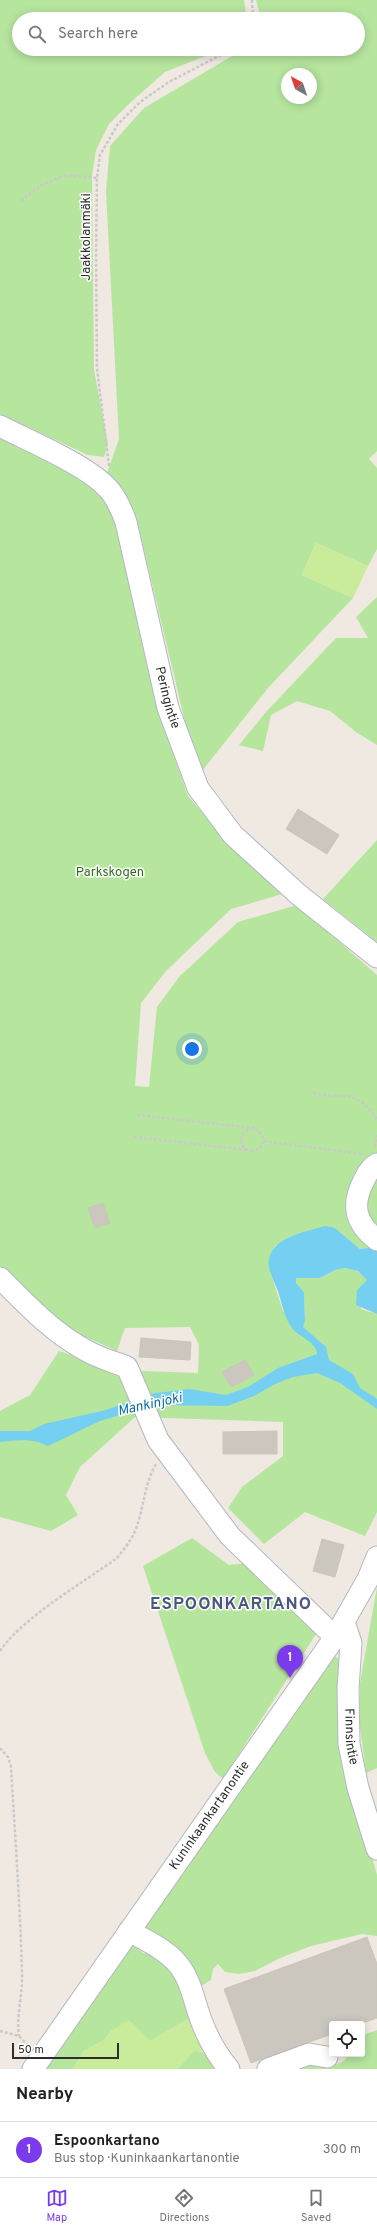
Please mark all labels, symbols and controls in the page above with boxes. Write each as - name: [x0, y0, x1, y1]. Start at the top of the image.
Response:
- search box: [12, 12, 365, 56]
- icon: search: [26, 23, 48, 45]
- text: Search here: [58, 25, 138, 44]
- north arrow: [281, 68, 317, 104]
- street label: Jaakkolanmäki: [79, 193, 95, 281]
- street label: Peringintie: [151, 665, 183, 731]
- park label: Parkskogen: [76, 865, 144, 881]
- your location: [182, 1039, 202, 1059]
- water label: Mankinjoki: [116, 1390, 185, 1420]
- district label: ESPOONKARTANO: [150, 1594, 312, 1616]
- pin: 1: [277, 1645, 303, 1678]
- street label: Finnsintie: [340, 1708, 361, 1766]
- street label: Kuninkaankartanontie: [166, 1758, 254, 1873]
- map controls: [329, 2021, 365, 2057]
- button: locate: [329, 2021, 365, 2057]
- scale bar: [12, 2041, 119, 2060]
- text: 50 m: [18, 2043, 44, 2057]
- text: Nearby: [16, 2084, 73, 2106]
- text: Espoonkartano: [54, 2132, 160, 2151]
- text: 1: [26, 2142, 32, 2158]
- text: 300 m: [323, 2142, 361, 2158]
- text: Bus stop · Kuninkaankartanontie: [54, 2151, 239, 2167]
- tab: Map: [46, 2187, 68, 2225]
- tab: Directions: [159, 2187, 209, 2225]
- tab: Saved: [301, 2187, 331, 2225]

